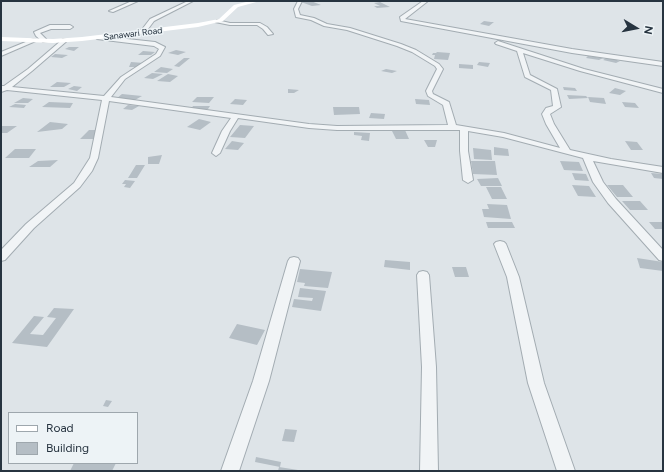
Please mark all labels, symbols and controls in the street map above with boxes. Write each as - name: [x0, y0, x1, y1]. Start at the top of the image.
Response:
- north arrow: [616, 8, 656, 48]
- street label: Sanawari Road: [103, 25, 163, 43]
- text: N: [641, 25, 655, 35]
- legend: [8, 412, 138, 464]
- text: Road: [46, 421, 74, 435]
- text: Building: [46, 441, 89, 455]

